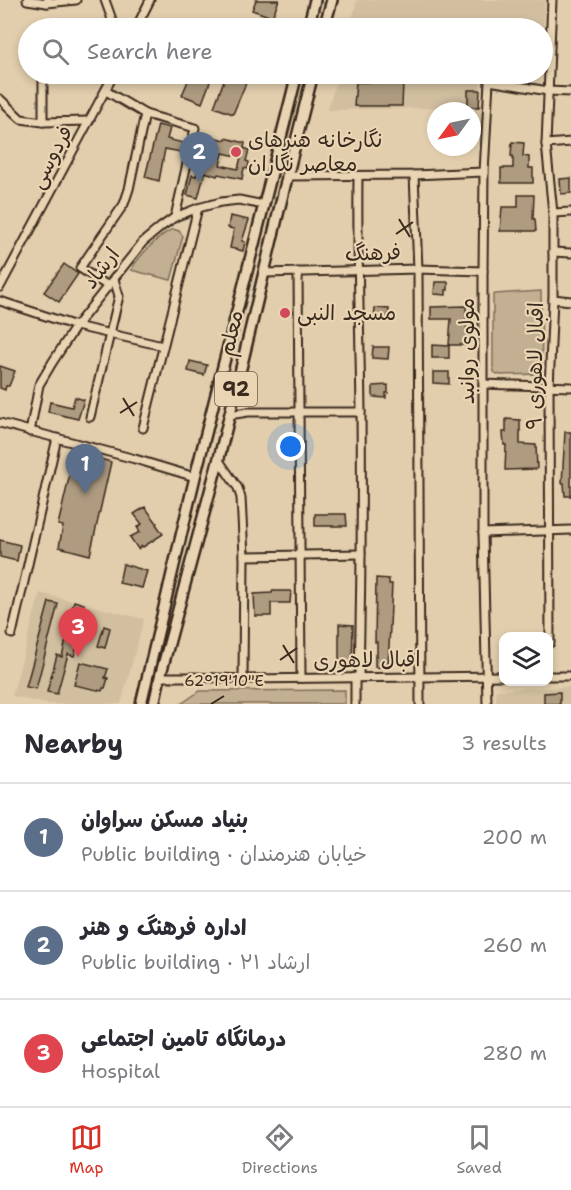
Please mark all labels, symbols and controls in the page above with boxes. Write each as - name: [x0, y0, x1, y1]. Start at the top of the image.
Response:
- search box: [18, 18, 553, 84]
- icon: search: [39, 35, 72, 68]
- text: Search here: [87, 37, 213, 66]
- north arrow: [427, 102, 481, 156]
- street label: فردوسی: [23, 120, 79, 194]
- place label: نگارخانه هنرهای معاصر نگاران: [248, 126, 382, 178]
- pin: 2: [180, 132, 218, 182]
- marker: نگارخانه هنرهای معاصر نگاران: [229, 145, 243, 159]
- street label: فرهنگ: [345, 238, 401, 268]
- street label: ارشاد: [76, 242, 126, 294]
- street label: مولوی روانبد: [453, 298, 481, 404]
- place label: مسجد النبی: [297, 299, 396, 327]
- street label: اقبال لاهوری ۹: [520, 302, 550, 430]
- marker: مسجد النبی: [278, 306, 292, 320]
- street label: معلم: [212, 307, 252, 359]
- road number: 92: [215, 372, 257, 406]
- your location: [276, 432, 305, 461]
- pin: 1: [66, 444, 104, 494]
- pin: 3: [58, 608, 98, 657]
- map controls: [499, 632, 553, 686]
- button: layers: [499, 632, 553, 686]
- street label: اقبال لاهوری: [313, 645, 421, 675]
- text: 62°19'10"E: [184, 671, 264, 691]
- text: Nearby: [24, 726, 123, 761]
- text: 3 results: [461, 730, 547, 756]
- text: بنیاد مسکن سراوان: [81, 805, 248, 834]
- text: 1: [39, 824, 48, 850]
- text: 200 m: [482, 824, 547, 850]
- text: Public building · خیابان هنرمندان: [81, 841, 367, 867]
- text: اداره فرهنگ و هنر: [81, 913, 246, 942]
- text: 2: [37, 932, 51, 958]
- text: 260 m: [482, 932, 547, 958]
- text: Public building · ارشاد ۲۱: [81, 949, 310, 975]
- text: درمانگاه تامین اجتماعی: [81, 1024, 286, 1053]
- text: 3: [37, 1040, 51, 1066]
- text: 280 m: [482, 1040, 547, 1066]
- text: Hospital: [81, 1058, 160, 1084]
- tab: Map: [69, 1121, 103, 1178]
- tab: Directions: [242, 1121, 318, 1178]
- tab: Saved: [456, 1121, 502, 1178]

